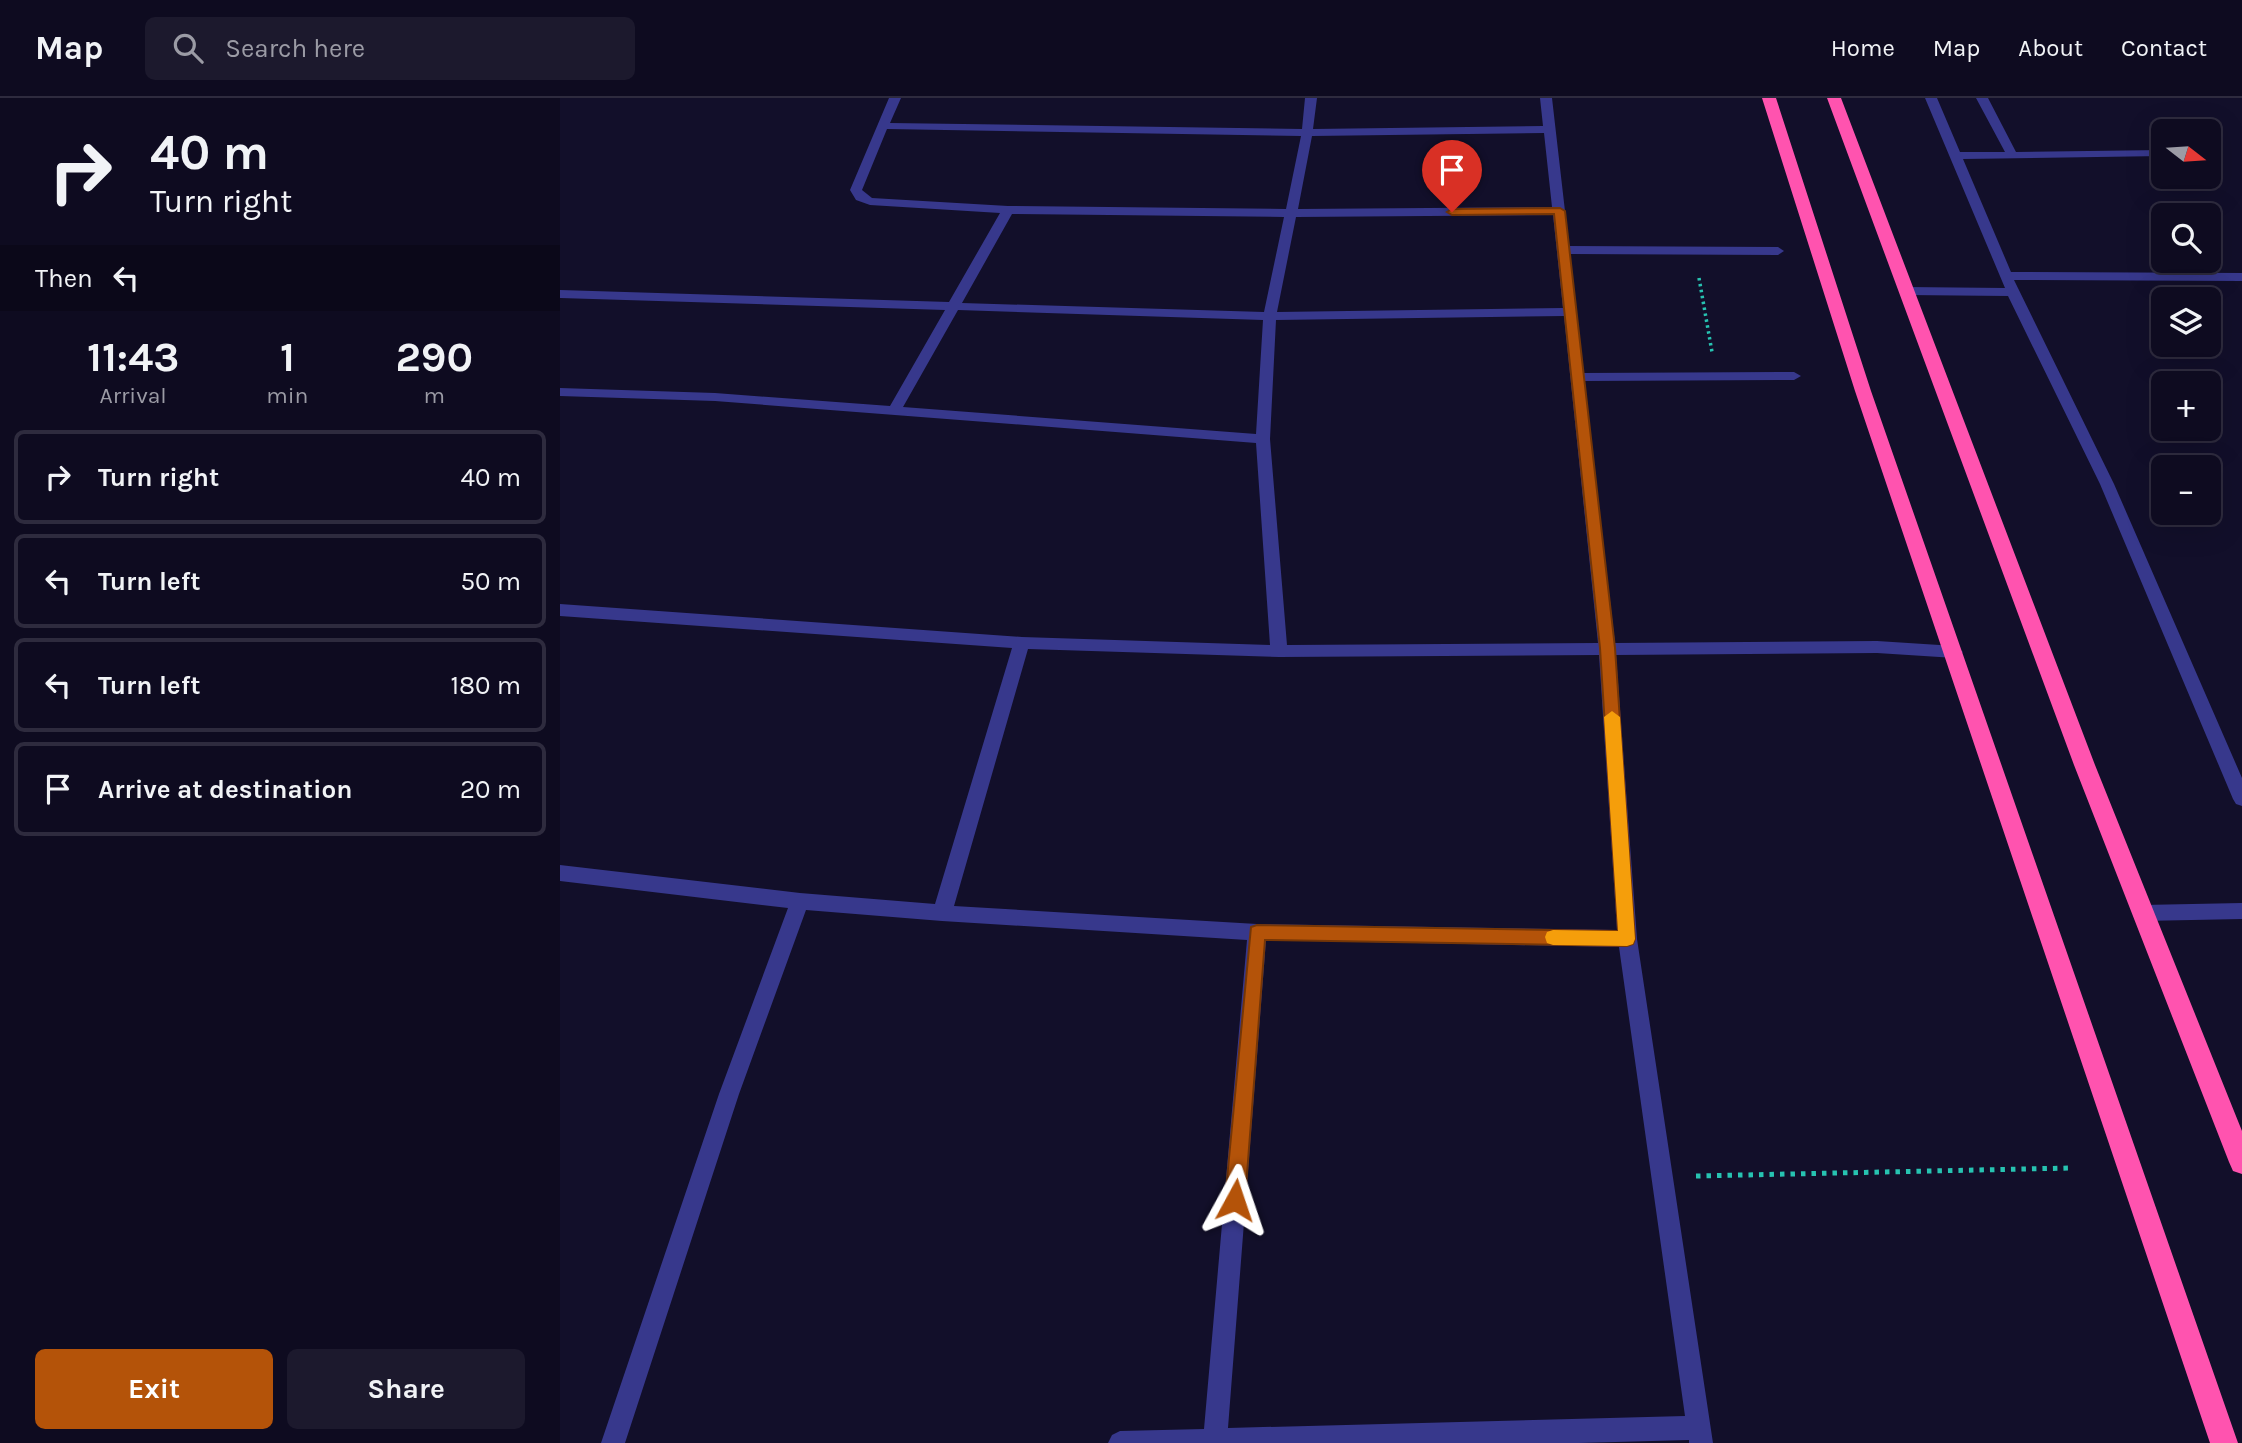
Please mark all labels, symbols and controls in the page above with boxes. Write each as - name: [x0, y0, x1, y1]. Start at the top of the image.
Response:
- search box: [145, 17, 635, 80]
- text: Map: [35, 29, 103, 67]
- icon: search: [169, 29, 207, 67]
- text: Search here: [225, 33, 365, 64]
- text: Home: [1831, 34, 1895, 62]
- text: Map: [1933, 34, 1980, 62]
- text: About: [2018, 34, 2083, 62]
- text: Contact: [2121, 34, 2207, 62]
- north arrow: [2151, 119, 2221, 189]
- map controls: [2151, 119, 2221, 525]
- text: 40 m: [150, 124, 269, 181]
- icon: right: [35, 126, 126, 217]
- pin: [1422, 140, 1482, 212]
- icon: arrive: [1433, 151, 1471, 189]
- text: Turn right: [150, 183, 292, 220]
- button: search: [2151, 203, 2221, 273]
- icon: left: [107, 259, 145, 297]
- text: Then: [35, 263, 93, 294]
- button: layers: [2151, 287, 2221, 357]
- text: 11:43: [87, 332, 179, 382]
- text: 1: [280, 332, 295, 382]
- text: 290: [395, 332, 473, 382]
- button: +: [2151, 371, 2221, 441]
- text: Arrival: [99, 382, 167, 409]
- text: min: [266, 382, 309, 409]
- text: m: [423, 382, 445, 409]
- button: −: [2151, 455, 2221, 525]
- icon: right: [39, 458, 77, 496]
- text: Turn right: [98, 462, 219, 493]
- text: 40 m: [461, 462, 521, 493]
- icon: left: [39, 562, 77, 600]
- text: Turn left: [98, 566, 200, 597]
- text: 50 m: [460, 566, 521, 597]
- icon: left: [39, 666, 77, 704]
- text: Turn left: [98, 670, 200, 701]
- text: 180 m: [451, 670, 521, 701]
- icon: arrive: [39, 770, 77, 808]
- text: Arrive at destination: [98, 774, 352, 805]
- text: 20 m: [460, 774, 521, 805]
- position arrow: [1198, 1163, 1272, 1237]
- button: Exit: [35, 1349, 273, 1429]
- button: Share: [287, 1349, 525, 1429]

